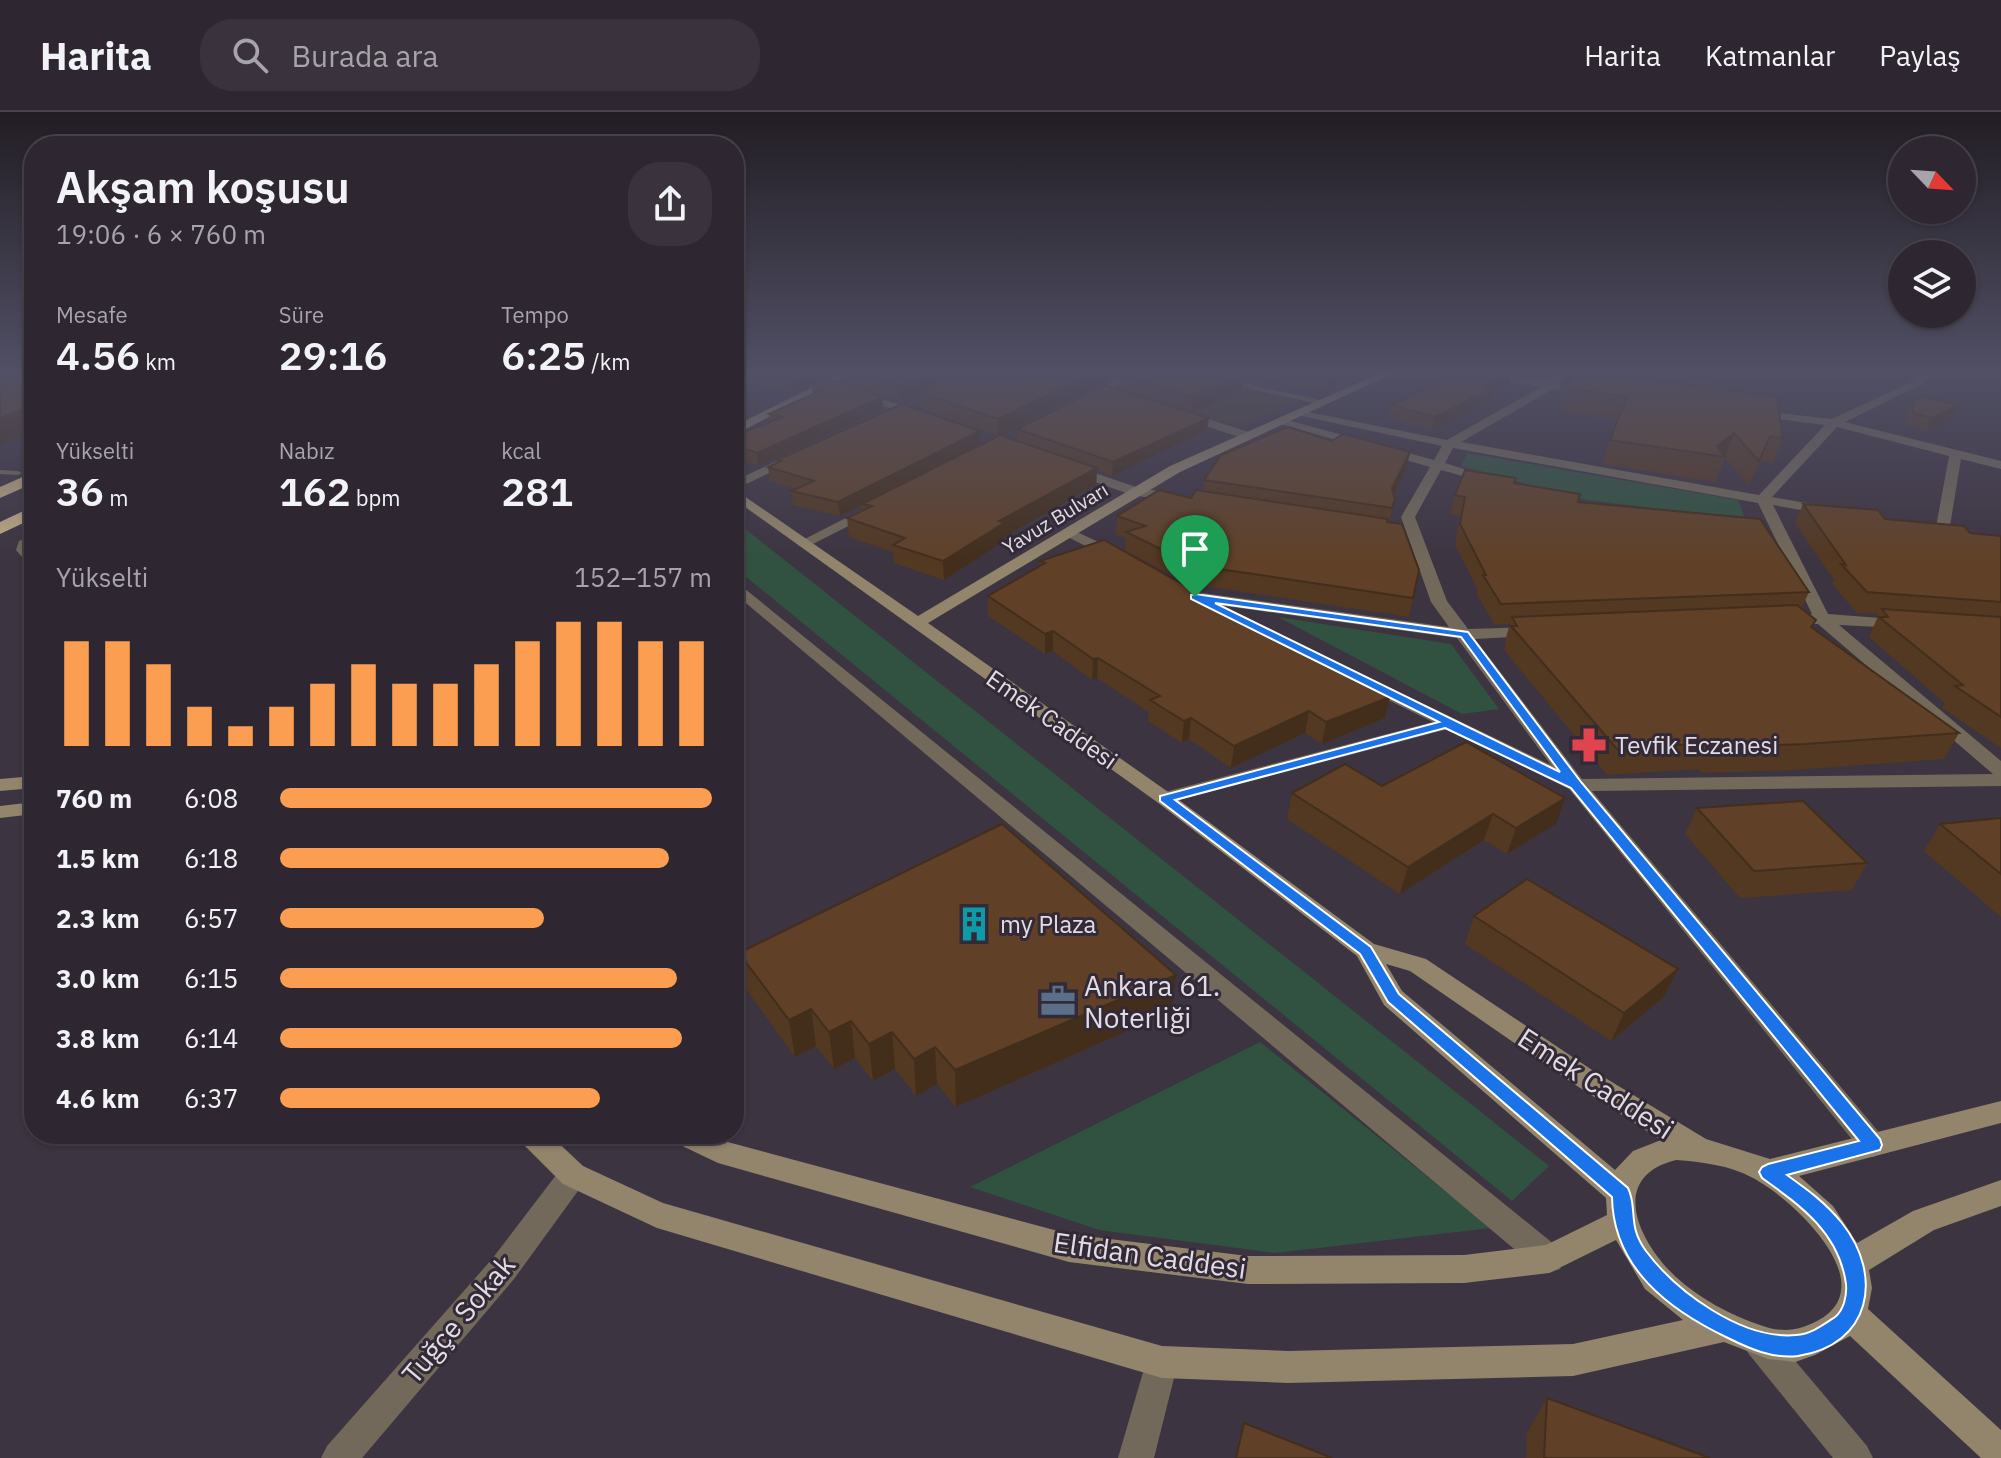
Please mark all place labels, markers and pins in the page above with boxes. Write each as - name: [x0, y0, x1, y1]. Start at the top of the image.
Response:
- pin: [1161, 515, 1229, 597]
- pharmacy icon: Tevfik Eczanesi: [1570, 726, 1608, 764]
- place label: Tevfik Eczanesi: [1615, 729, 1778, 761]
- building icon: my Plaza: [955, 905, 993, 943]
- place label: my Plaza: [1000, 908, 1096, 940]
- place label: Ankara 61. Noterliği: [1084, 967, 1220, 1036]
- office icon: Ankara 61. Noterliği: [1039, 982, 1077, 1020]

